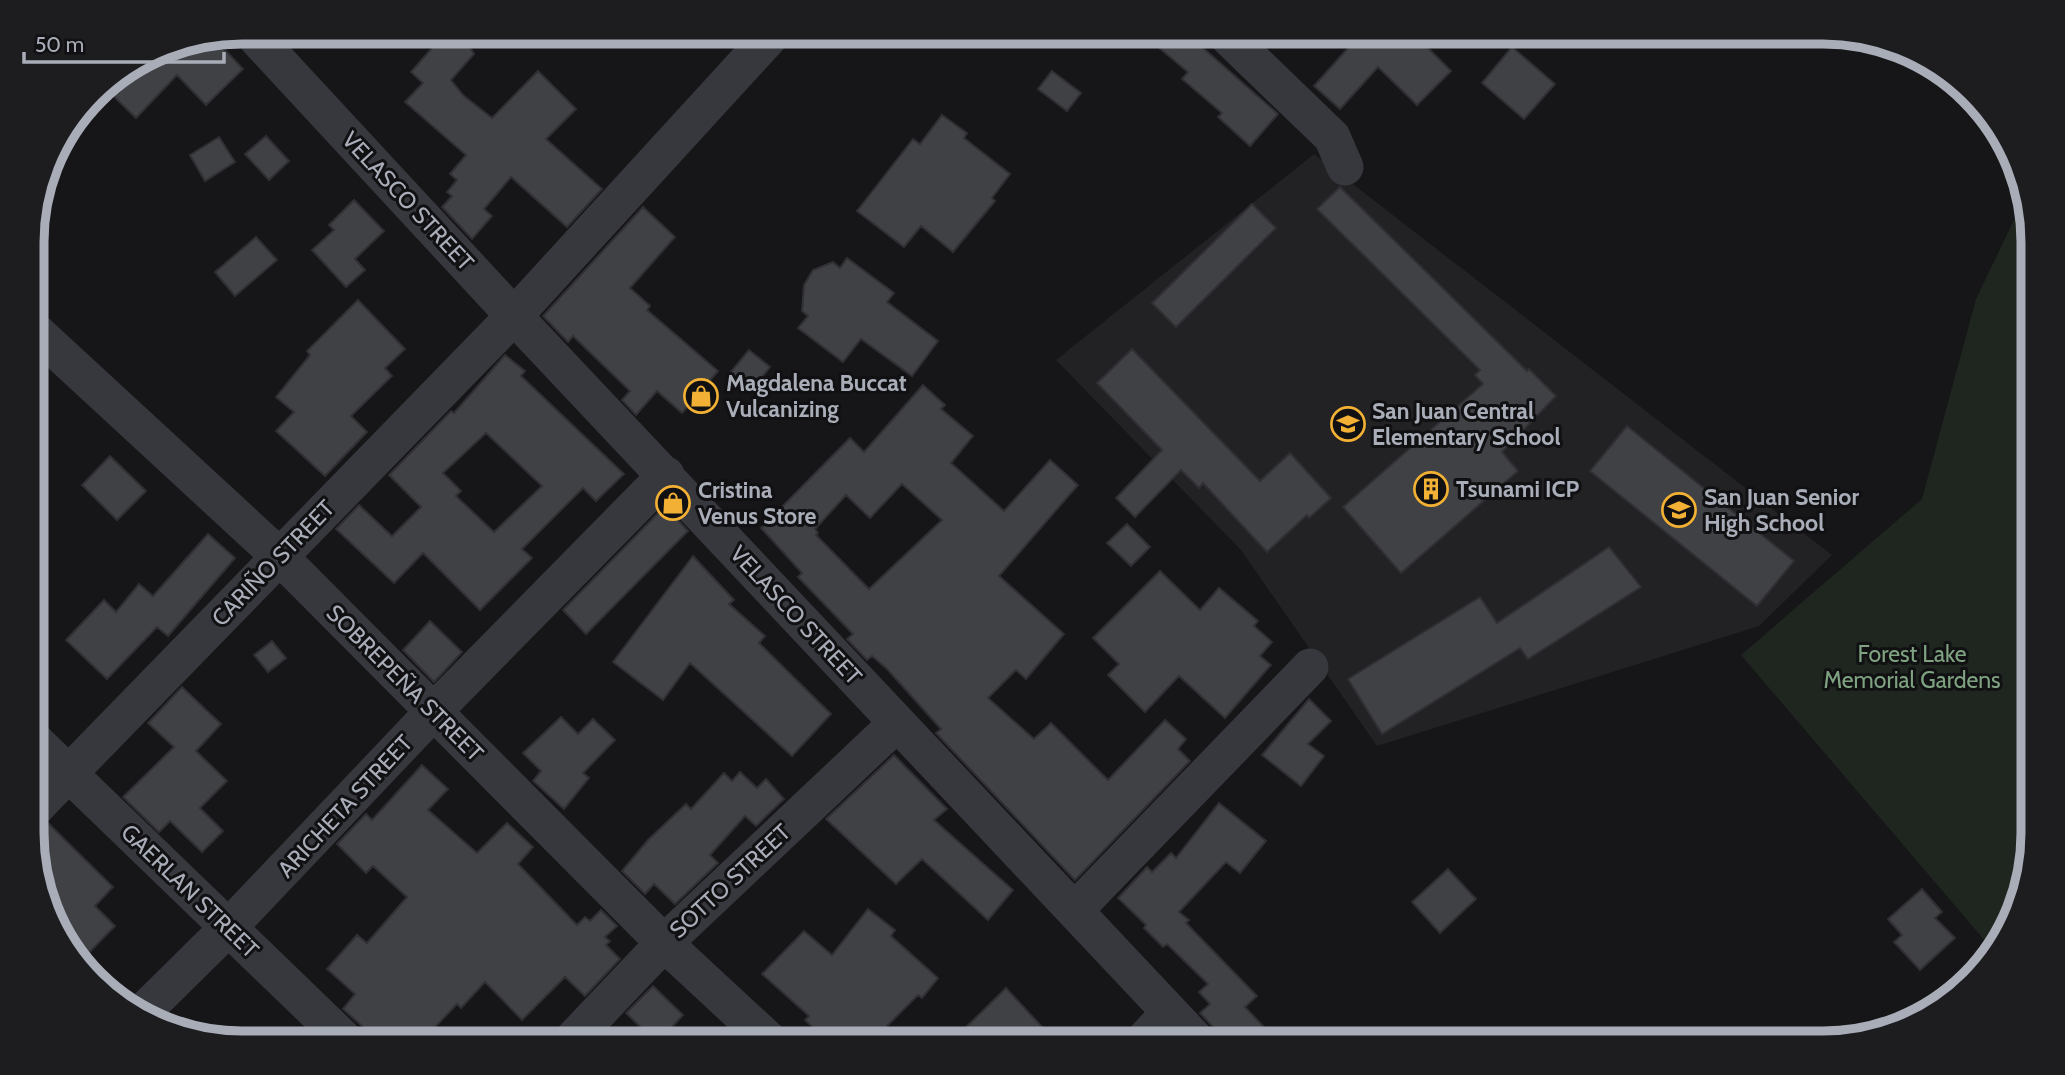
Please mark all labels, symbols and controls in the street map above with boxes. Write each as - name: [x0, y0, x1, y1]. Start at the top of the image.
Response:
- scale bar: [24, 21, 224, 65]
- text: 50 m: [35, 32, 84, 57]
- street label: VELASCO STREET: [336, 126, 480, 276]
- place label: Magdalena Buccat Vulcanizing: [726, 369, 907, 423]
- shop icon: Magdalena Buccat Vulcanizing: [682, 377, 720, 415]
- place label: San Juan Central Elementary School: [1372, 397, 1560, 451]
- school or university icon: San Juan Central Elementary School: [1329, 405, 1367, 443]
- building icon: Tsunami ICP: [1412, 470, 1450, 508]
- place label: Tsunami ICP: [1456, 475, 1580, 503]
- place label: Cristina Venus Store: [698, 476, 817, 530]
- place label: San Juan Senior High School: [1704, 483, 1859, 537]
- shop icon: Cristina Venus Store: [654, 484, 692, 522]
- school or university icon: San Juan Senior High School: [1660, 491, 1698, 529]
- street label: CARIÑO STREET: [206, 494, 340, 632]
- street label: VELASCO STREET: [724, 540, 868, 690]
- street label: SOBREPEÑA STREET: [321, 599, 489, 767]
- park label: Forest Lake Memorial Gardens: [1823, 640, 2001, 694]
- street label: ARICHETA STREET: [272, 729, 418, 883]
- street label: GAERLAN STREET: [115, 818, 265, 964]
- street label: SOTTO STREET: [664, 818, 796, 944]

